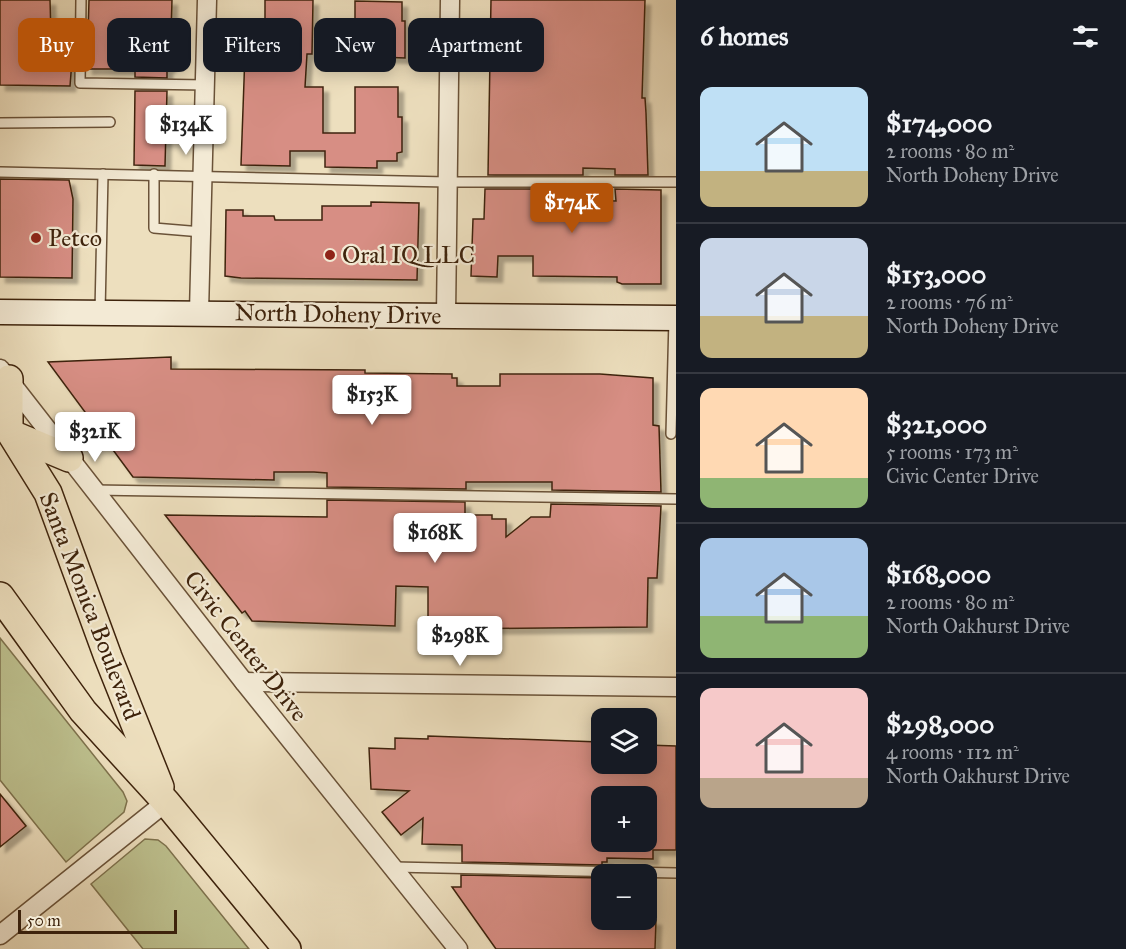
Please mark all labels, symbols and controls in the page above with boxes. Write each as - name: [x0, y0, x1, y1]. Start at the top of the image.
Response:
- chip: Buy: [18, 18, 95, 72]
- chip: Rent: [107, 18, 191, 72]
- chip: Filters: [203, 18, 302, 72]
- chip: New: [314, 18, 396, 72]
- chip: Apartment: [408, 18, 544, 72]
- text: 6 homes: [700, 20, 789, 52]
- icon: filters: [1069, 20, 1102, 53]
- pin: $134K: [144, 105, 228, 156]
- text: $174,000: [886, 107, 992, 139]
- icon: home: [748, 111, 820, 183]
- text: $134K: [159, 112, 213, 136]
- text: 2 rooms · 80 m²: [886, 139, 1014, 163]
- text: North Doheny Drive: [886, 163, 1058, 187]
- pin: $174K: [530, 183, 614, 234]
- text: $174K: [544, 190, 600, 214]
- place label: Petco: [48, 223, 102, 253]
- marker: Petco: [29, 231, 43, 245]
- place label: Oral IQ LLC: [342, 240, 475, 270]
- marker: Oral IQ LLC: [323, 248, 337, 262]
- text: $153,000: [886, 258, 986, 290]
- icon: home: [748, 262, 820, 334]
- text: 2 rooms · 76 m²: [886, 290, 1013, 314]
- street label: North Doheny Drive: [234, 297, 442, 331]
- text: North Doheny Drive: [886, 314, 1058, 338]
- pin: $153K: [330, 375, 414, 426]
- text: $153K: [346, 382, 398, 406]
- text: $321,000: [886, 408, 987, 440]
- pin: $321K: [53, 412, 137, 463]
- icon: home: [748, 412, 820, 484]
- text: $321K: [69, 419, 121, 443]
- text: 5 rooms · 173 m²: [886, 440, 1018, 464]
- text: Civic Center Drive: [886, 464, 1039, 488]
- street label: Santa Monica Boulevard: [33, 488, 147, 724]
- pin: $168K: [393, 513, 477, 564]
- text: $168K: [408, 520, 462, 544]
- text: $168,000: [886, 558, 991, 590]
- icon: home: [748, 562, 820, 634]
- street label: Civic Center Drive: [178, 564, 314, 728]
- text: 2 rooms · 80 m²: [886, 590, 1014, 614]
- text: North Oakhurst Drive: [886, 614, 1070, 638]
- pin: $298K: [418, 616, 502, 667]
- text: $298K: [431, 623, 489, 647]
- map controls: [591, 708, 657, 930]
- button: layers: [591, 708, 657, 774]
- text: $298,000: [886, 708, 994, 740]
- icon: home: [748, 712, 820, 784]
- text: 4 rooms · 112 m²: [886, 740, 1019, 764]
- text: North Oakhurst Drive: [886, 764, 1070, 788]
- button: +: [591, 786, 657, 852]
- button: −: [591, 864, 657, 930]
- scale bar: [18, 907, 177, 934]
- text: 50 m: [27, 911, 61, 930]

